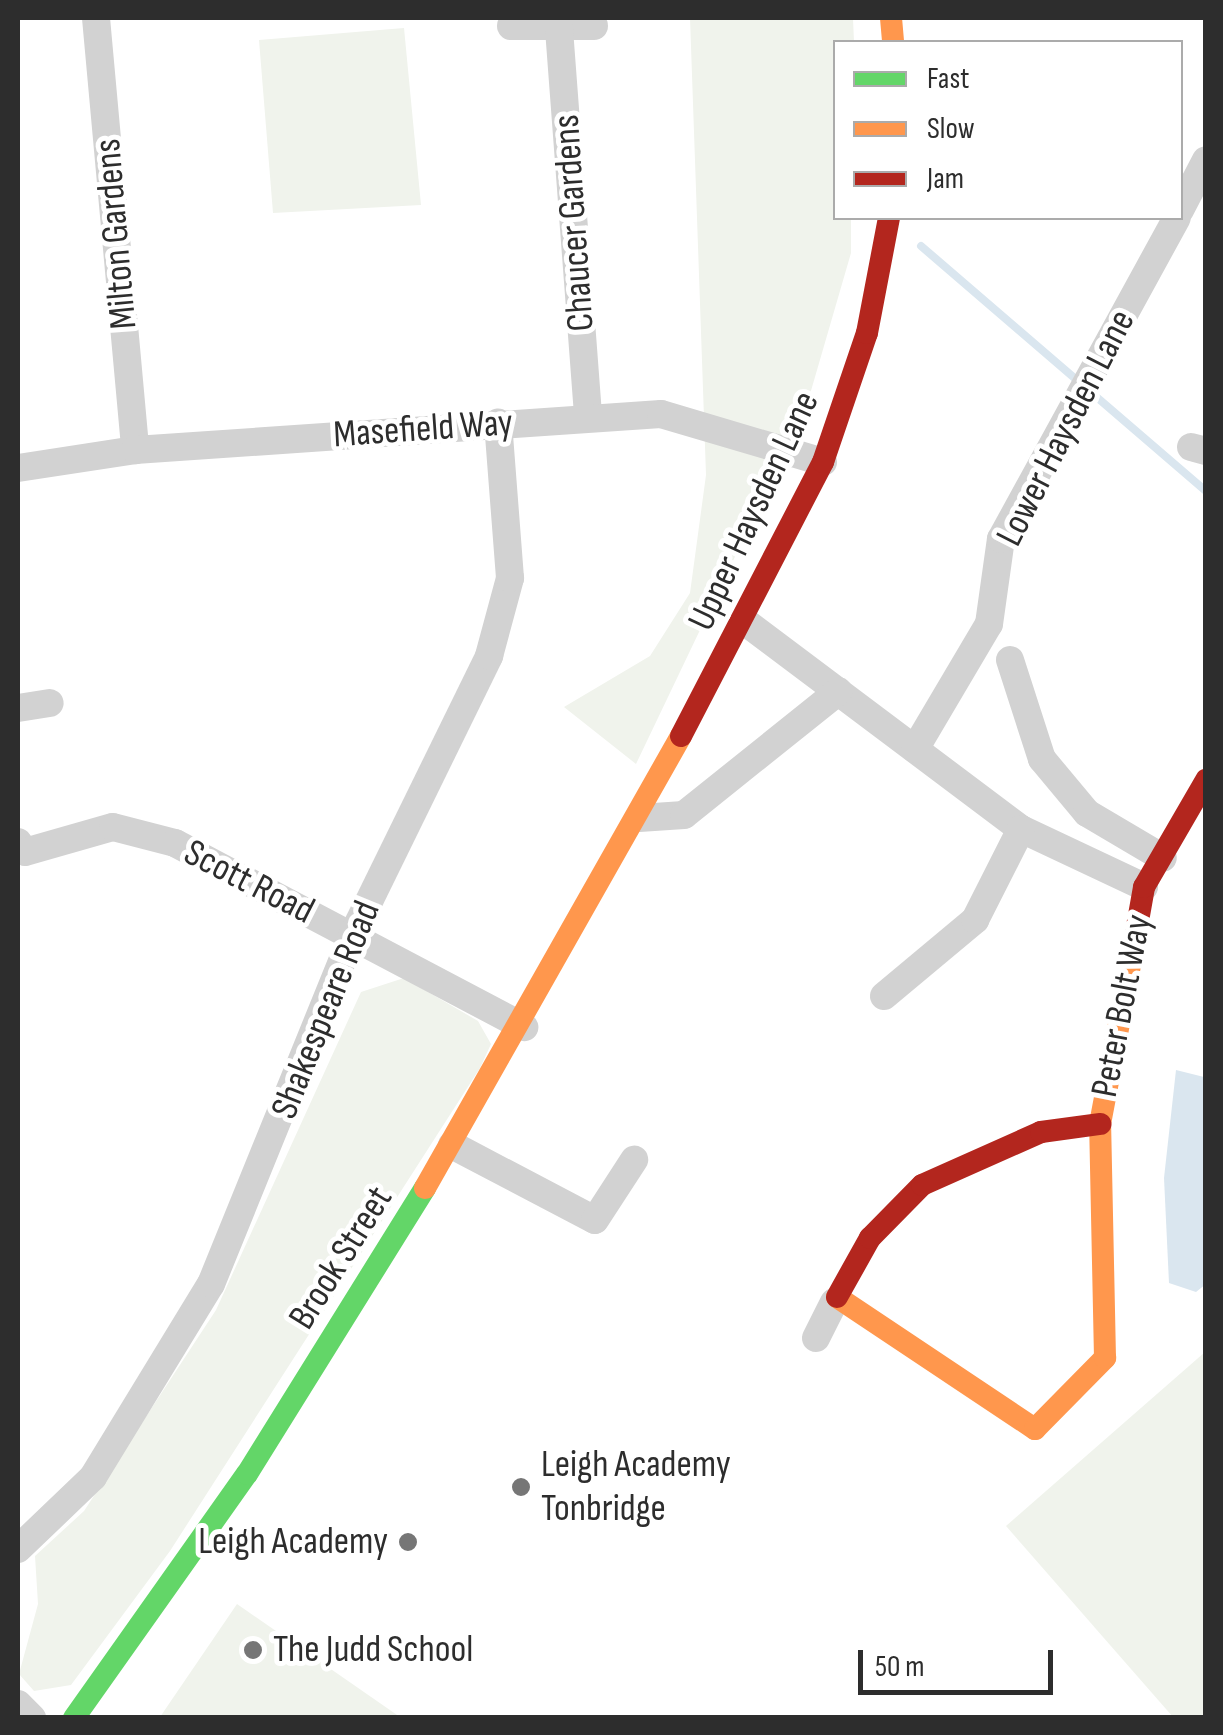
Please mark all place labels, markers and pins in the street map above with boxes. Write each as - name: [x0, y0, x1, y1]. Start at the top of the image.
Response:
- place label: Leigh Academy Tonbridge: [541, 1442, 731, 1532]
- marker: Leigh Academy Tonbridge: [510, 1476, 532, 1498]
- place label: Leigh Academy: [198, 1519, 388, 1565]
- marker: Leigh Academy: [397, 1531, 419, 1553]
- place label: The Judd School: [273, 1627, 473, 1673]
- marker: The Judd School: [242, 1639, 264, 1661]

